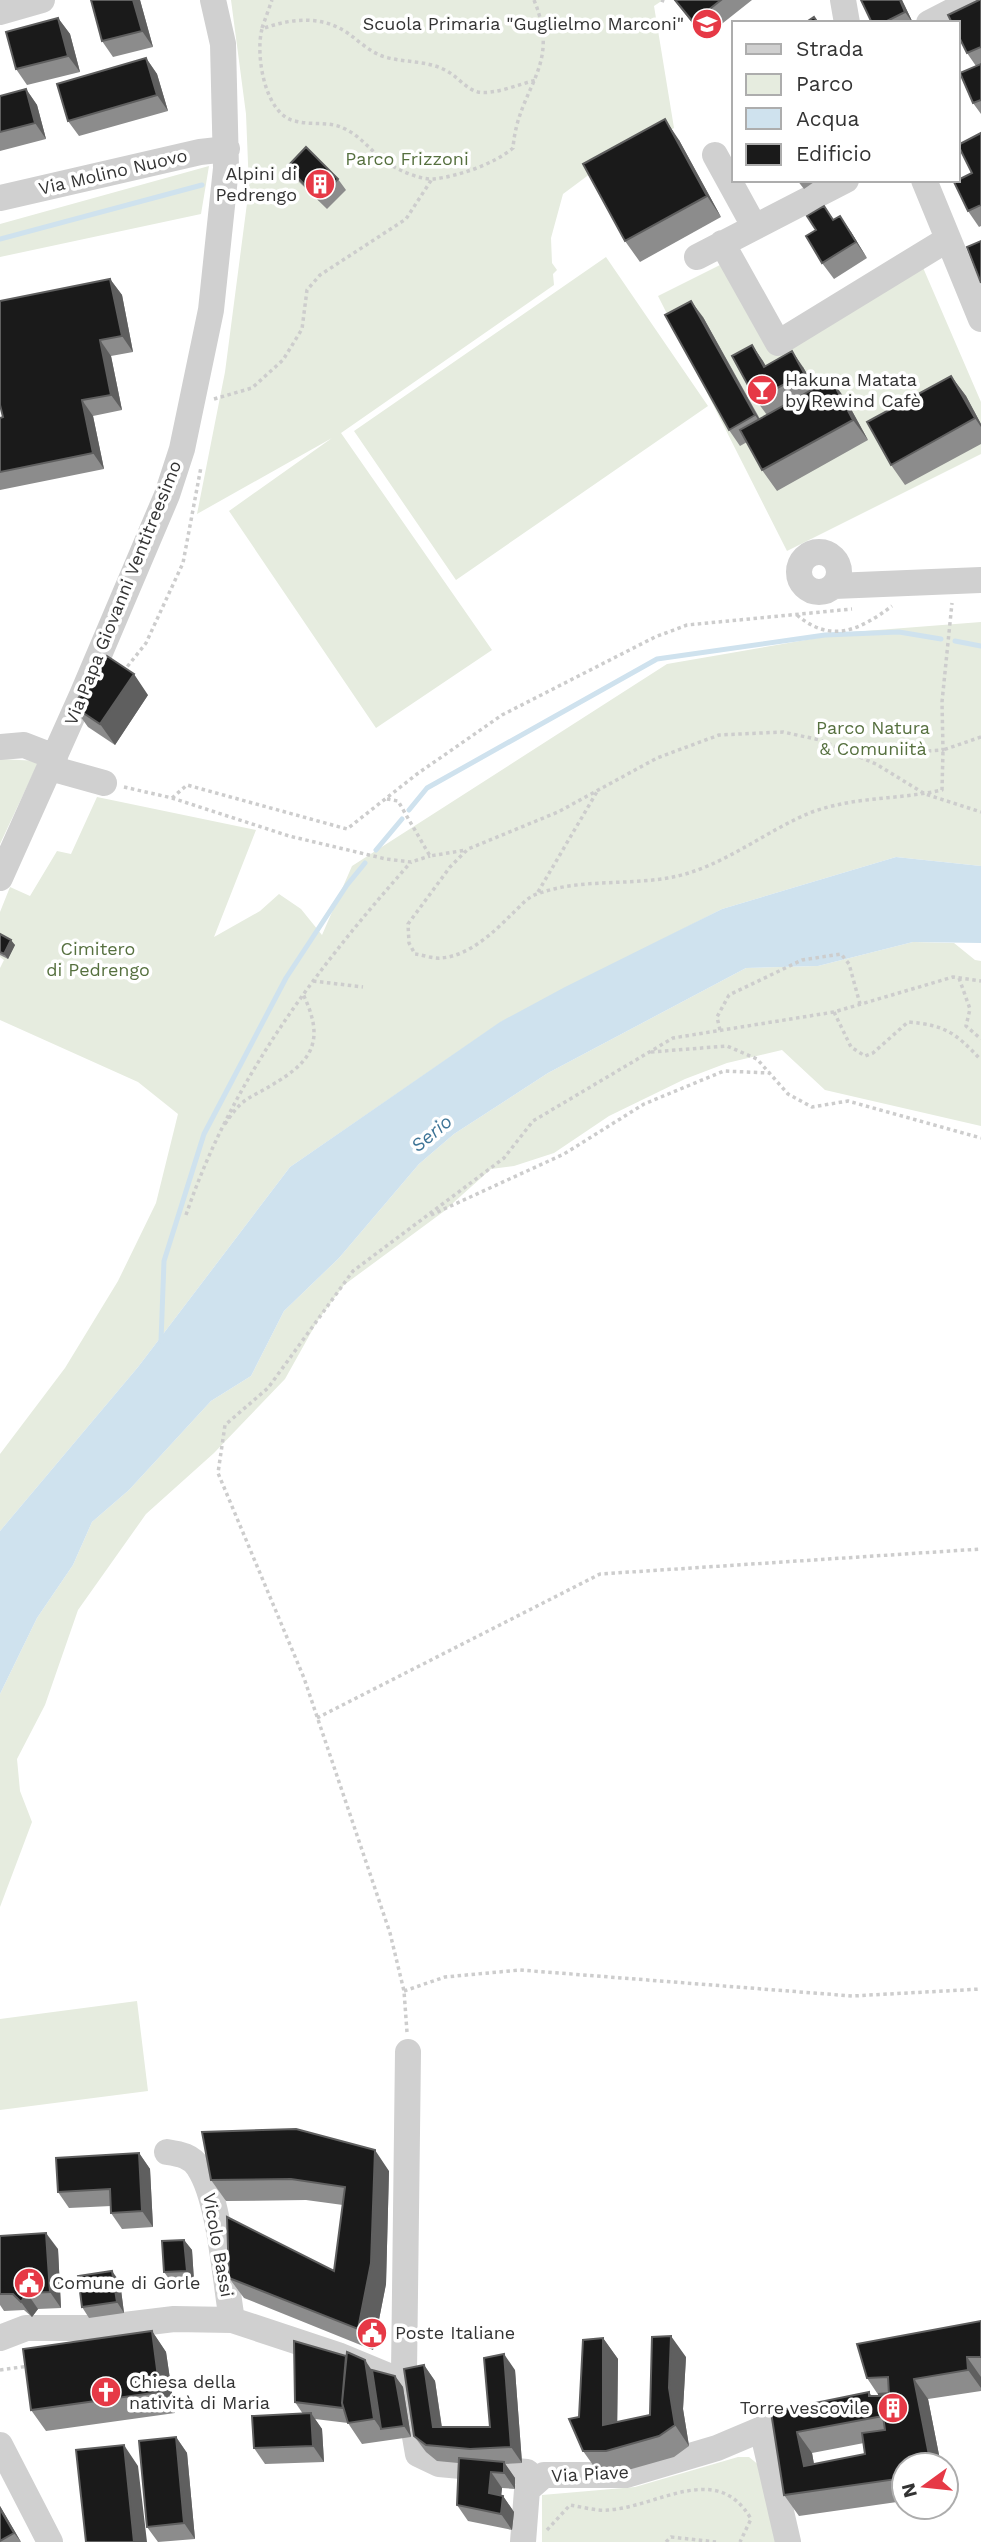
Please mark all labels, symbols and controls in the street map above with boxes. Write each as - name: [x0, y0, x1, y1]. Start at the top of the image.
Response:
- school or university icon: Scuola Primaria "Guglielmo Marconi": [690, 7, 724, 41]
- place label: Scuola Primaria "Guglielmo Marconi": [363, 13, 684, 34]
- legend: [732, 21, 960, 182]
- text: Strada: [796, 36, 864, 61]
- text: Parco: [796, 71, 853, 96]
- text: Acqua: [796, 106, 860, 131]
- text: Edificio: [796, 141, 872, 166]
- street label: Via Molino Nuovo: [37, 144, 189, 199]
- park label: Parco Frizzoni: [345, 148, 469, 169]
- place label: Alpini di Pedrengo: [216, 163, 297, 205]
- building icon: Alpini di Pedrengo: [303, 167, 337, 201]
- place label: Hakuna Matata by Rewind Cafè: [785, 369, 921, 411]
- bar icon: Hakuna Matata by Rewind Cafè: [745, 373, 779, 407]
- street label: Via Papa Giovanni Ventitreesimo: [60, 457, 185, 728]
- park label: Parco Natura & Comuniità: [816, 717, 930, 759]
- park label: Cimitero di Pedrengo: [46, 938, 150, 980]
- water label: Serio: [406, 1110, 457, 1157]
- street label: Vicolo Bassi: [199, 2191, 238, 2299]
- public building icon: Comune di Gorle: [12, 2266, 46, 2300]
- place label: Comune di Gorle: [52, 2272, 200, 2293]
- public building icon: Poste Italiane: [355, 2316, 389, 2350]
- place label: Poste Italiane: [395, 2322, 515, 2343]
- place label: Chiesa della natività di Maria: [129, 2371, 270, 2413]
- church icon: Chiesa della natività di Maria: [89, 2375, 123, 2409]
- building icon: Torre vescovile: [876, 2391, 910, 2425]
- place label: Torre vescovile: [740, 2397, 870, 2418]
- north arrow: [890, 2451, 960, 2521]
- street label: Via Piave: [551, 2461, 629, 2486]
- text: N: [896, 2480, 922, 2500]

